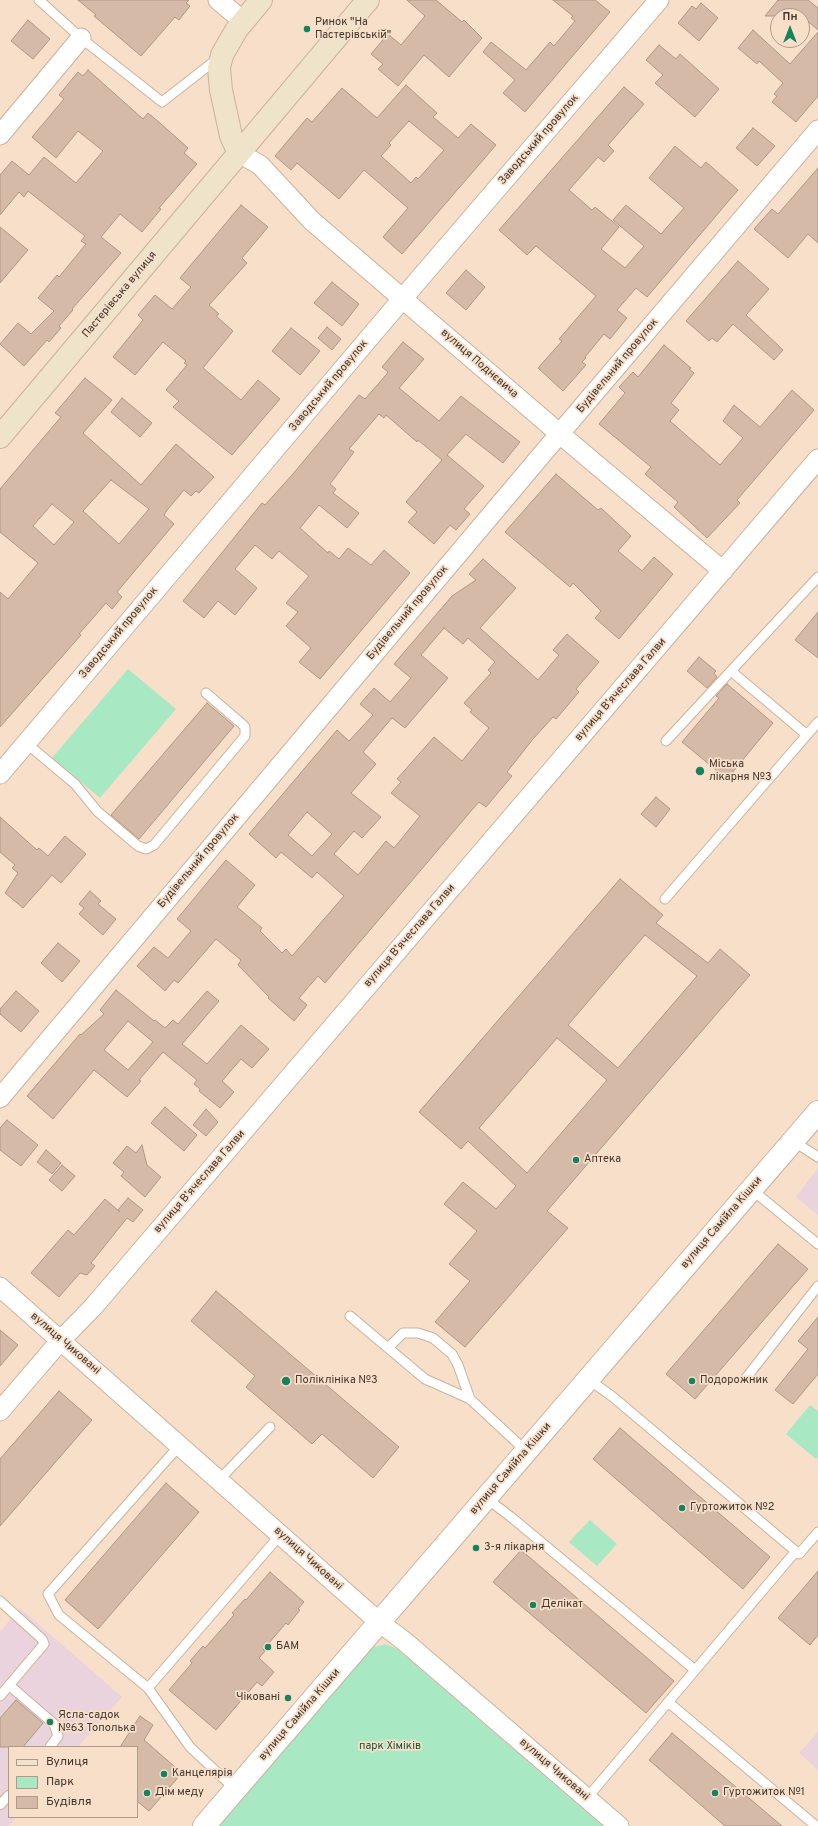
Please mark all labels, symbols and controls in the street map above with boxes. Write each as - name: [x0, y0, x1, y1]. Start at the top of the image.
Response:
- north arrow: [770, 8, 810, 48]
- text: Пн: [783, 10, 797, 24]
- place label: Ринок "На Пастерівській": [315, 16, 391, 42]
- marker: Ринок "На Пастерівській": [302, 24, 312, 34]
- street label: Заводський провулок: [496, 92, 582, 188]
- street label: Пастерівська вулиця: [80, 249, 160, 341]
- street label: Будівельний провулок: [575, 316, 661, 416]
- street label: вулиця Поднєвича: [438, 327, 520, 401]
- street label: Заводський провулок: [287, 337, 371, 435]
- street label: Будівельний провулок: [365, 563, 451, 663]
- street label: Заводський провулок: [77, 584, 161, 682]
- street label: вулиця Вʼячеслава Галви: [573, 636, 669, 744]
- place label: Міська лікарня №3: [709, 758, 772, 784]
- marker: Міська лікарня №3: [694, 765, 706, 777]
- street label: Будівельний провулок: [156, 811, 242, 911]
- street label: вулиця Вʼячеслава Галви: [362, 882, 458, 990]
- street label: вулиця Вʼячеслава Галви: [152, 1128, 248, 1236]
- place label: Аптека: [584, 1153, 621, 1167]
- marker: Аптека: [571, 1155, 581, 1165]
- street label: вулиця Самійла Кішки: [679, 1174, 765, 1272]
- street label: вулиця Чиковані: [27, 1310, 103, 1378]
- place label: Поліклініка №3: [295, 1374, 378, 1388]
- place label: Подорожник: [700, 1374, 768, 1388]
- marker: Поліклініка №3: [280, 1375, 292, 1387]
- marker: Подорожник: [687, 1376, 697, 1386]
- street label: вулиця Самійла Кішки: [468, 1420, 554, 1518]
- place label: Гуртожиток №2: [690, 1501, 775, 1515]
- marker: Гуртожиток №2: [677, 1503, 687, 1513]
- street label: вулиця Чиковані: [271, 1525, 345, 1593]
- place label: 3-я лікарня: [484, 1541, 544, 1555]
- marker: 3-я лікарня: [471, 1543, 481, 1553]
- place label: Делікат: [541, 1598, 583, 1612]
- marker: Делікат: [528, 1600, 538, 1610]
- place label: БАМ: [276, 1640, 299, 1654]
- marker: БАМ: [263, 1642, 273, 1652]
- street label: вулиця Самійла Кішки: [257, 1666, 343, 1764]
- place label: Чіковані: [236, 1691, 280, 1705]
- marker: Чіковані: [283, 1693, 293, 1703]
- place label: Ясла-садок №63 Тополька: [58, 1709, 135, 1735]
- marker: Ясла-садок №63 Тополька: [45, 1717, 55, 1727]
- street label: вулиця Чиковані: [516, 1736, 592, 1804]
- park label: парк Хіміків: [359, 1740, 421, 1754]
- legend: [8, 1746, 138, 1818]
- text: Вулиця: [46, 1754, 88, 1770]
- place label: Канцелярія: [172, 1767, 232, 1781]
- marker: Канцелярія: [159, 1769, 169, 1779]
- text: Парк: [46, 1774, 74, 1790]
- place label: Дім меду: [155, 1786, 204, 1800]
- place label: Гуртожиток №1: [723, 1786, 805, 1800]
- marker: Дім меду: [142, 1788, 152, 1798]
- marker: Гуртожиток №1: [710, 1788, 720, 1798]
- text: Будівля: [46, 1794, 92, 1810]

